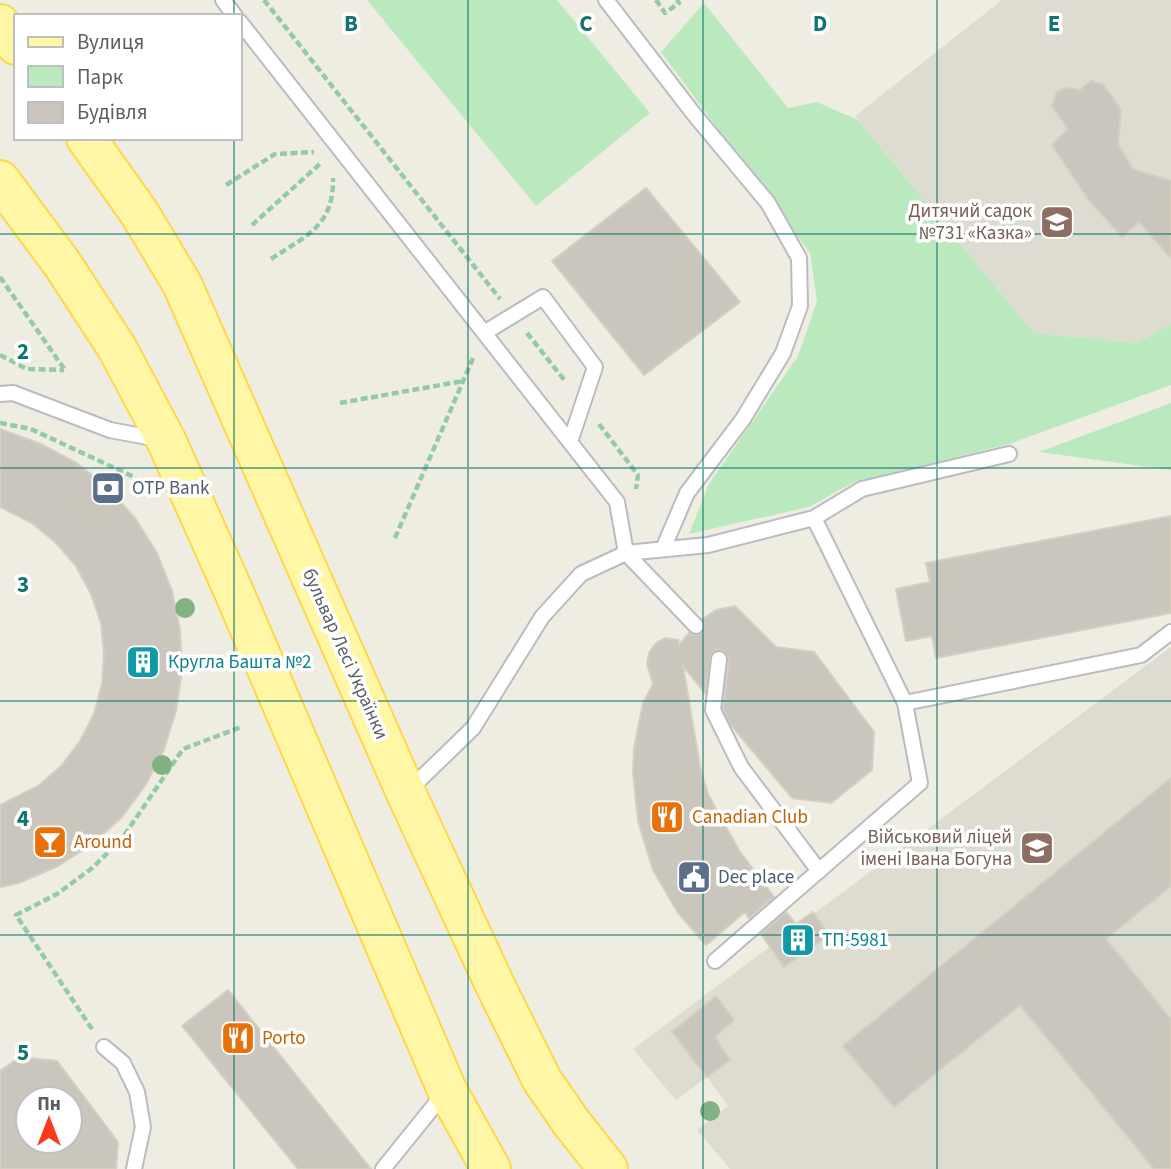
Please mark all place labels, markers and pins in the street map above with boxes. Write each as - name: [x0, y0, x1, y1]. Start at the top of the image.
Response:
- place label: Дитячий садок №731 «Казка»: [908, 198, 1033, 247]
- school or university icon: Дитячий садок №731 «Казка»: [1038, 203, 1076, 241]
- bank icon: OTP Bank: [89, 469, 127, 507]
- place label: OTP Bank: [132, 475, 210, 502]
- building icon: Кругла Башта №2: [124, 643, 162, 681]
- place label: Кругла Башта №2: [168, 649, 311, 676]
- restaurant icon: Canadian Club: [648, 798, 686, 836]
- place label: Canadian Club: [692, 804, 808, 831]
- bar icon: Around: [31, 823, 69, 861]
- place label: Військовий ліцей імені Івана Богуна: [860, 824, 1012, 873]
- place label: Around: [74, 829, 132, 856]
- school or university icon: Військовий ліцей імені Івана Богуна: [1018, 829, 1056, 867]
- public building icon: Dec place: [675, 858, 713, 896]
- place label: Dec place: [718, 864, 794, 891]
- building icon: ТП-5981: [779, 921, 817, 959]
- place label: ТП-5981: [822, 927, 888, 954]
- restaurant icon: Porto: [219, 1019, 257, 1057]
- place label: Porto: [262, 1025, 306, 1052]

